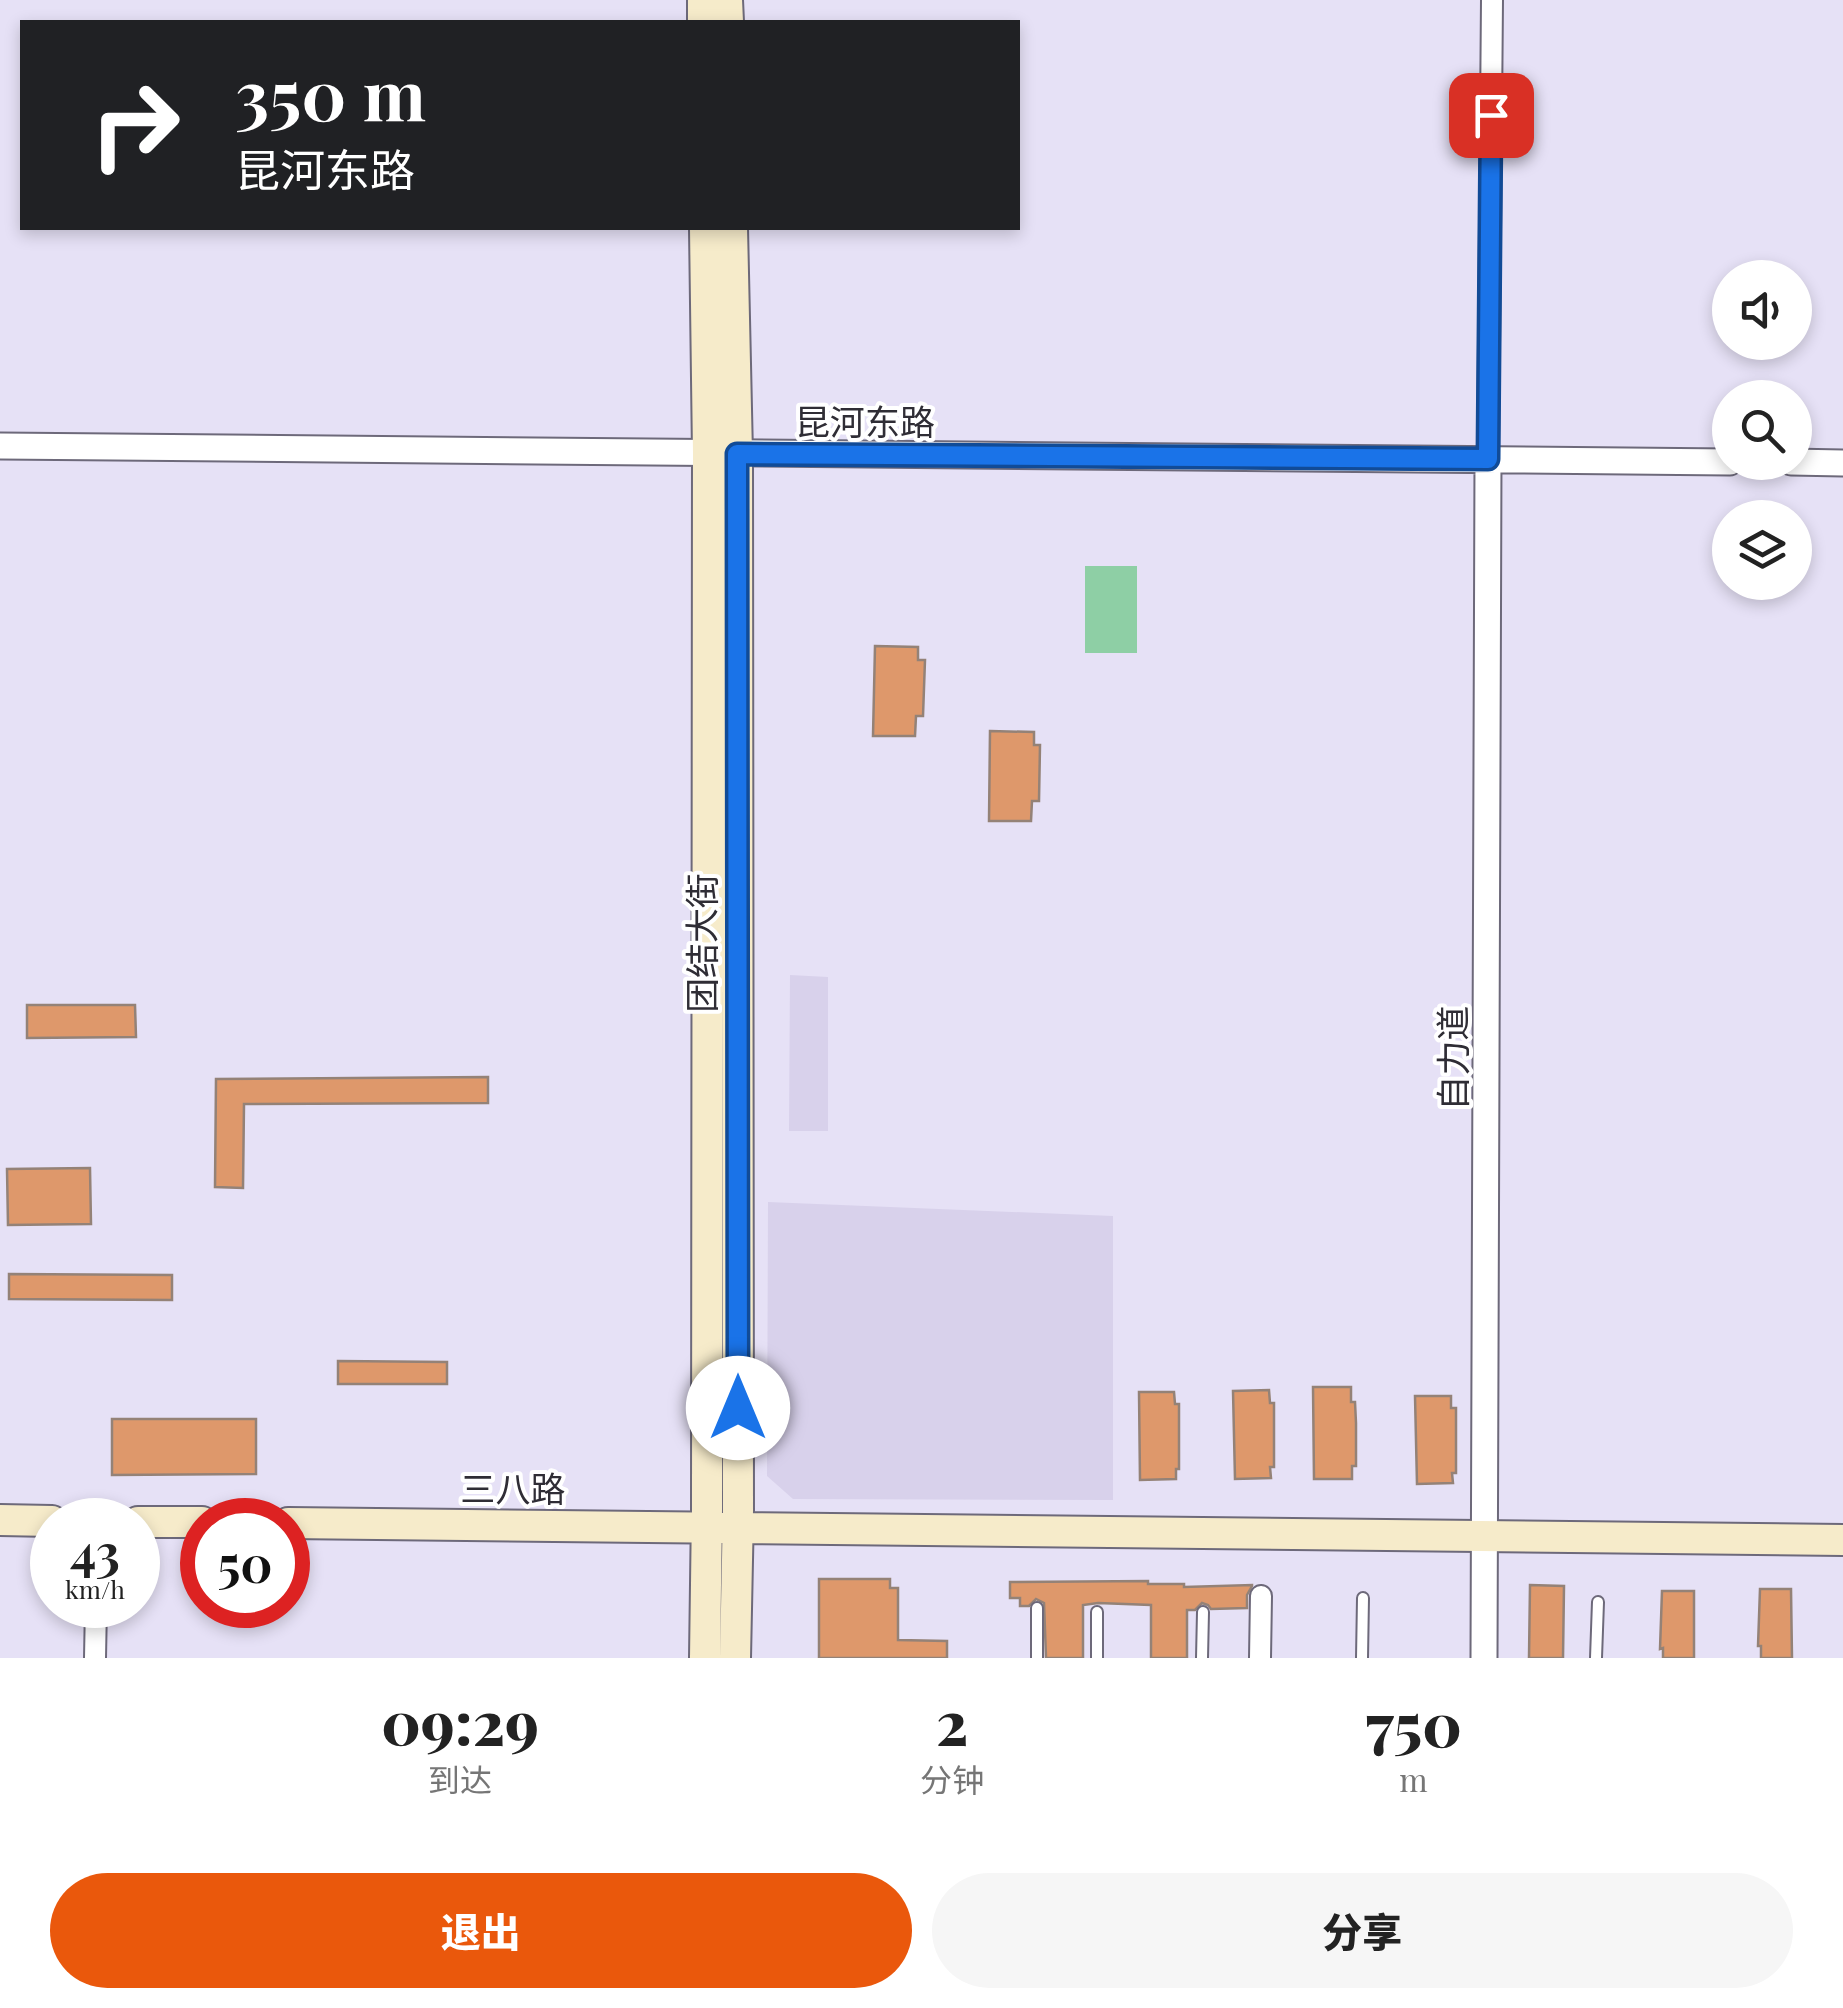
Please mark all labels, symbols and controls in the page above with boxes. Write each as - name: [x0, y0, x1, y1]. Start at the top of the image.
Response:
- text: 350 m: [235, 45, 426, 139]
- icon: right: [70, 60, 200, 190]
- pin: [1449, 73, 1534, 158]
- icon: arrive: [1464, 88, 1519, 143]
- text: 昆河东路: [235, 138, 415, 198]
- map controls: [1712, 260, 1812, 600]
- button: sound: [1712, 260, 1812, 360]
- button: search: [1712, 380, 1812, 480]
- street label: 昆河东路: [795, 397, 935, 444]
- button: layers: [1712, 500, 1812, 600]
- street label: 团结大街: [677, 873, 724, 1013]
- street label: 自力道: [1428, 1005, 1475, 1111]
- position arrow: [686, 1356, 790, 1460]
- street label: 三八路: [460, 1464, 566, 1511]
- speed limit sign: 50: [180, 1498, 310, 1628]
- text: 43: [70, 1517, 120, 1584]
- text: km/h: [65, 1572, 125, 1605]
- text: 09:29: [381, 1680, 539, 1760]
- text: 2: [936, 1680, 968, 1760]
- text: 750: [1365, 1682, 1462, 1762]
- text: 到达: [428, 1757, 492, 1800]
- text: 分钟: [920, 1757, 984, 1800]
- text: m: [1399, 1757, 1428, 1800]
- button: 退出: [50, 1873, 912, 1988]
- button: 分享: [932, 1873, 1793, 1988]

